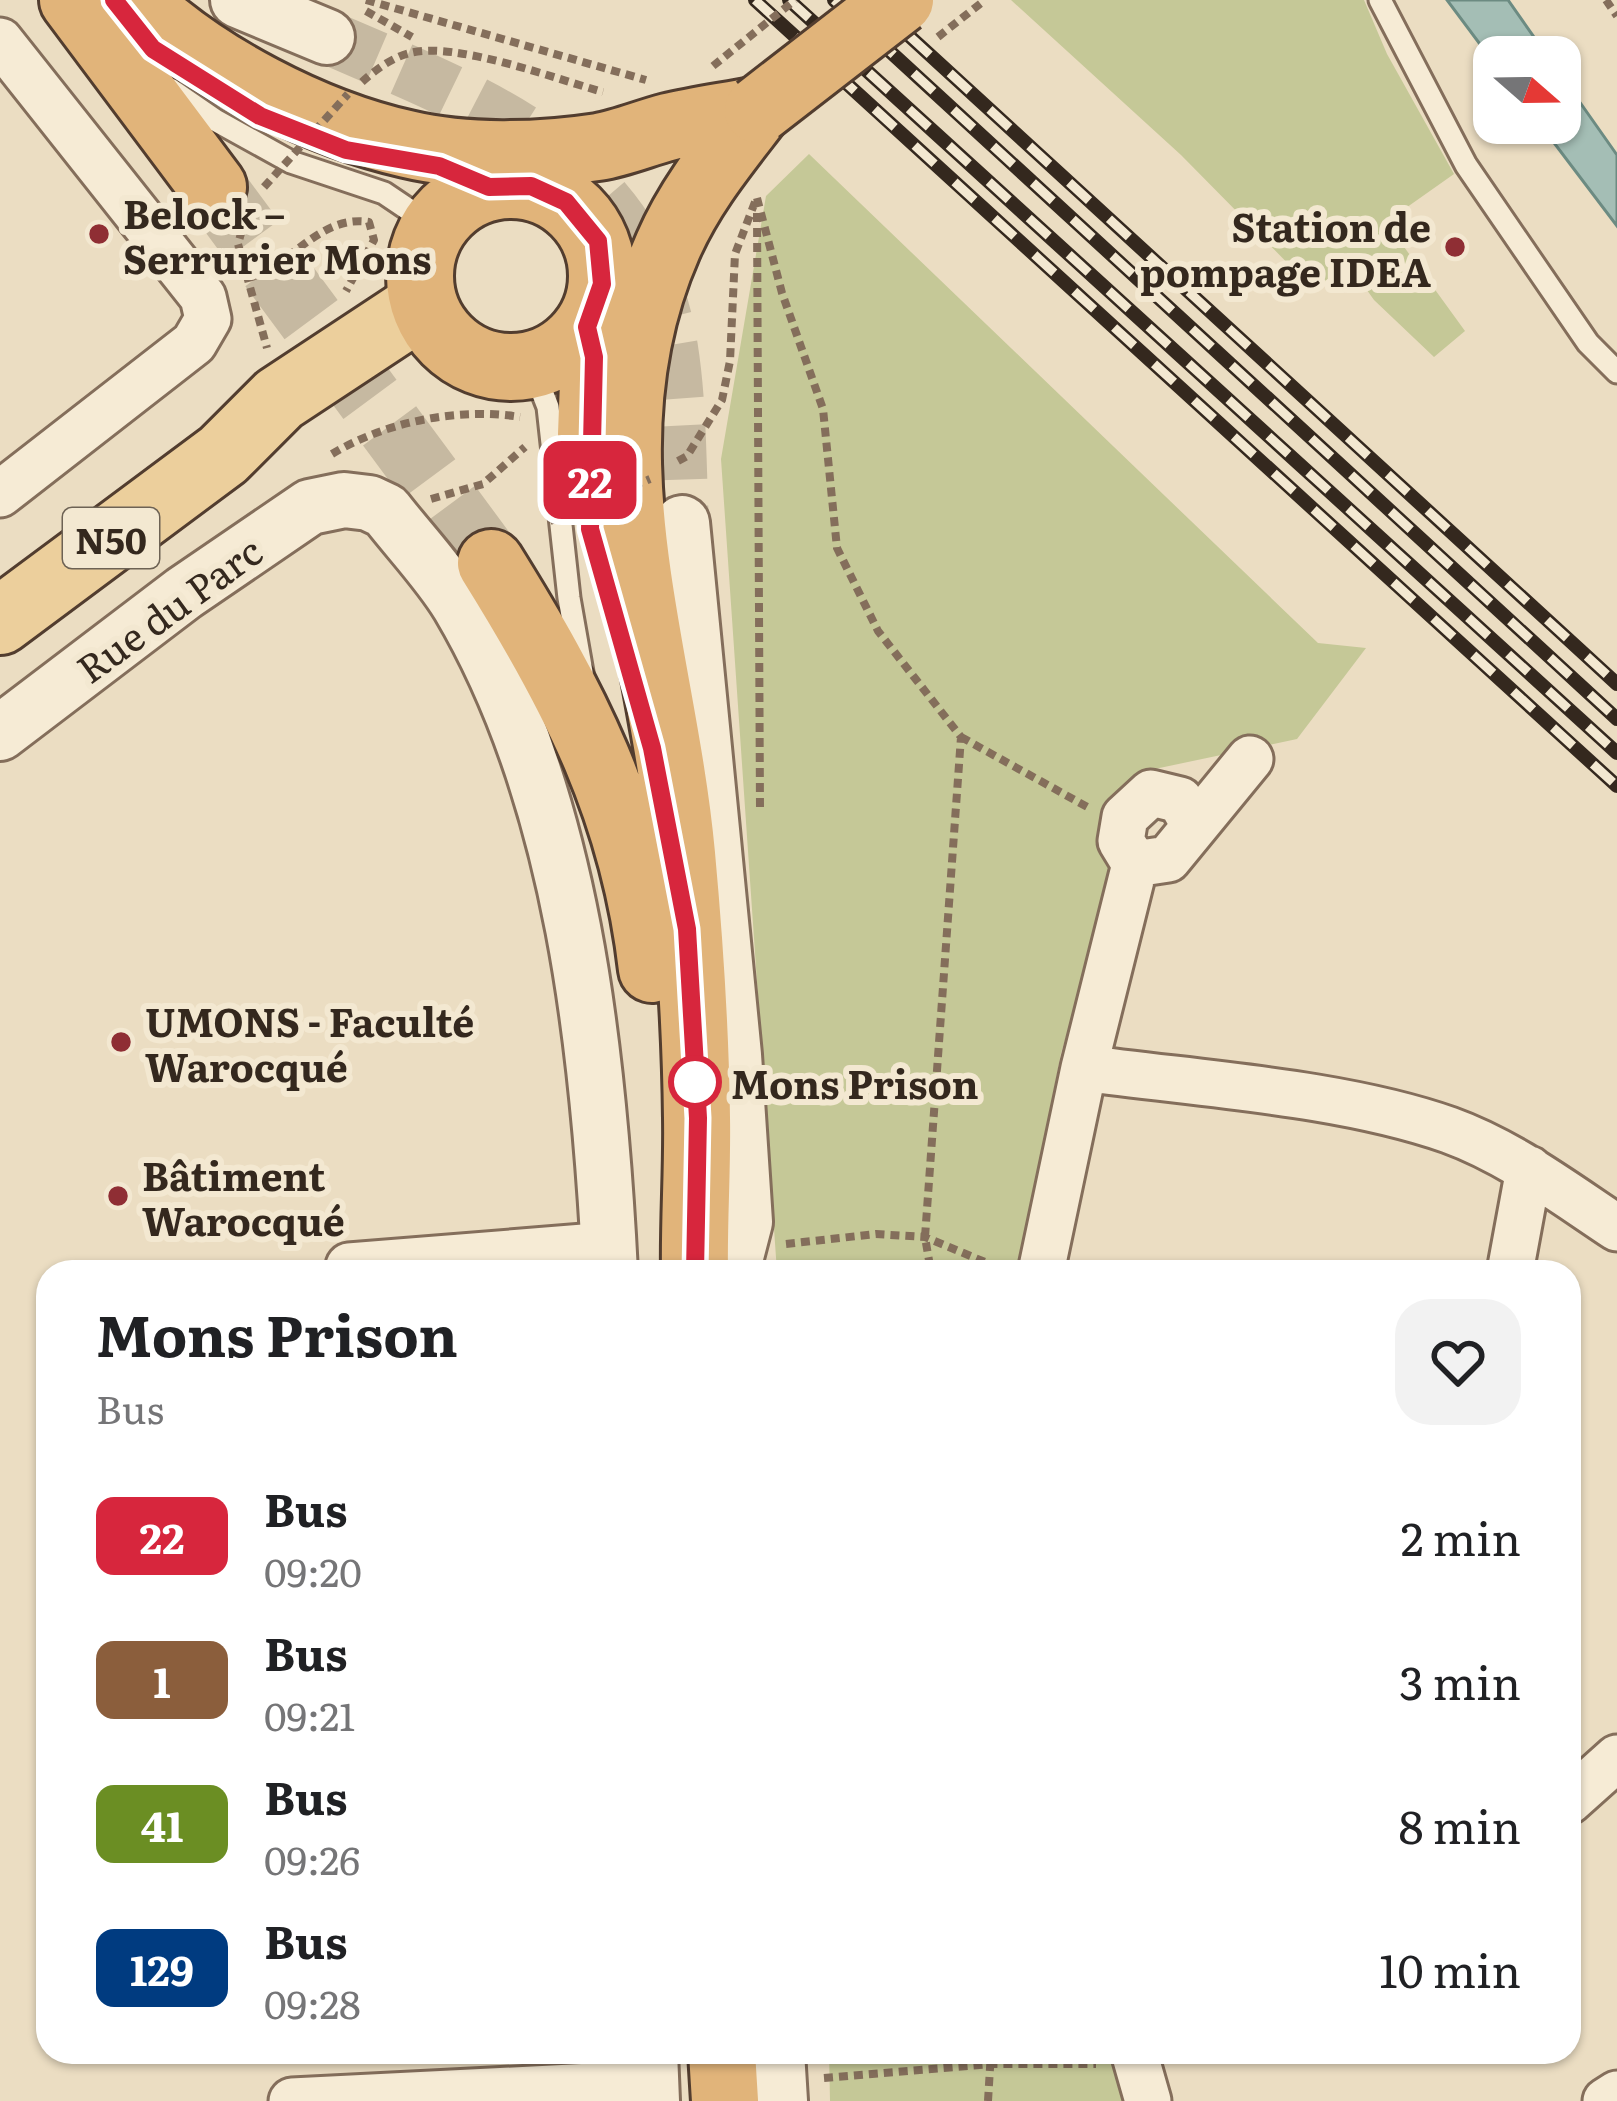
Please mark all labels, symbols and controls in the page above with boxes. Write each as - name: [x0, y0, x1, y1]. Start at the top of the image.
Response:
- north arrow: [1473, 36, 1581, 144]
- map controls: [1473, 36, 1581, 144]
- place label: Belock – Serrurier Mons: [123, 183, 432, 286]
- place label: Station de pompage IDEA: [1140, 196, 1432, 299]
- marker: Belock – Serrurier Mons: [86, 221, 112, 247]
- marker: Station de pompage IDEA: [1442, 234, 1468, 260]
- line badge: 22: [536, 441, 644, 519]
- text: 22: [567, 449, 613, 511]
- road number: N50: [63, 508, 159, 568]
- street label: Rue du Parc: [63, 521, 273, 695]
- place label: UMONS - Faculté Warocqué: [145, 991, 474, 1094]
- marker: UMONS - Faculté Warocqué: [108, 1029, 134, 1055]
- place label: Mons Prison: [731, 1053, 979, 1111]
- marker: Mons Prison: [670, 1057, 720, 1107]
- place label: Bâtiment Warocqué: [142, 1145, 345, 1248]
- marker: Bâtiment Warocqué: [105, 1183, 131, 1209]
- text: Mons Prison: [96, 1290, 458, 1375]
- button: heart: [1395, 1299, 1521, 1425]
- text: Bus: [96, 1378, 164, 1436]
- text: Bus: [264, 1474, 348, 1541]
- text: 2 min: [1401, 1503, 1521, 1570]
- text: 22: [139, 1505, 185, 1567]
- text: 09:20: [264, 1541, 362, 1599]
- text: Bus: [264, 1618, 348, 1685]
- text: 3 min: [1399, 1647, 1521, 1714]
- text: 1: [153, 1649, 171, 1711]
- text: 09:21: [264, 1685, 355, 1743]
- text: Bus: [264, 1762, 348, 1829]
- text: 8 min: [1399, 1791, 1521, 1858]
- text: 41: [141, 1793, 183, 1855]
- text: 09:26: [264, 1829, 360, 1887]
- text: Bus: [264, 1906, 348, 1973]
- text: 10 min: [1379, 1935, 1521, 2002]
- text: 129: [130, 1937, 194, 1999]
- text: 09:28: [264, 1973, 361, 2031]

